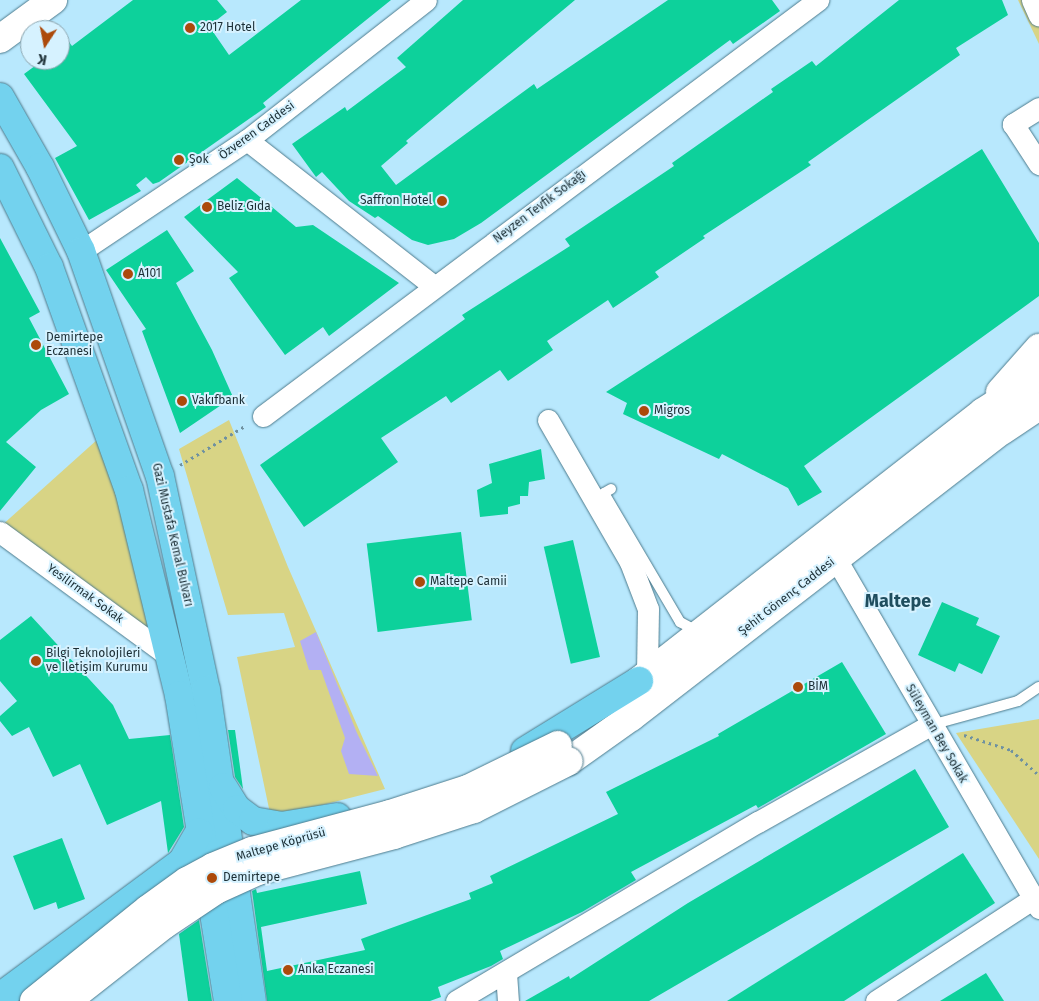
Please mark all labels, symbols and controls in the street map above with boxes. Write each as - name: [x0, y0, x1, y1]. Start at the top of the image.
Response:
- north arrow: [20, 20, 70, 70]
- place label: 2017 Hotel: [200, 21, 255, 35]
- marker: 2017 Hotel: [184, 22, 196, 34]
- text: K: [36, 50, 48, 68]
- street label: Özveren Caddesi: [216, 99, 298, 163]
- place label: Şok: [189, 153, 209, 167]
- marker: Şok: [173, 154, 185, 166]
- street label: Neyzen Tevfik Sokağı: [491, 167, 589, 247]
- place label: Saffron Hotel: [360, 194, 432, 208]
- marker: Saffron Hotel: [436, 195, 448, 207]
- place label: Beliz Gıda: [217, 200, 271, 214]
- marker: Beliz Gıda: [201, 201, 213, 213]
- place label: A101: [138, 267, 161, 281]
- marker: A101: [122, 268, 134, 280]
- place label: Demirtepe Eczanesi: [46, 331, 103, 359]
- marker: Demirtepe Eczanesi: [30, 339, 42, 351]
- place label: Vakıfbank: [192, 394, 245, 408]
- marker: Vakıfbank: [176, 395, 188, 407]
- place label: Migros: [654, 404, 690, 418]
- marker: Migros: [638, 405, 650, 417]
- street label: Gazi Mustafa Kemal Bulvarı: [148, 462, 196, 608]
- street label: Şehit Gönenç Caddesi: [736, 555, 838, 639]
- street label: Yesilirmak Sokak: [44, 561, 126, 627]
- place label: Maltepe Camii: [430, 575, 507, 589]
- marker: Maltepe Camii: [414, 576, 426, 588]
- district label: Maltepe: [865, 590, 931, 612]
- place label: Bilgi Teknolojileri ve İletişim Kurumu: [46, 647, 148, 675]
- marker: Bilgi Teknolojileri ve İletişim Kurumu: [30, 655, 42, 667]
- place label: BİM: [808, 680, 828, 694]
- marker: BİM: [792, 681, 804, 693]
- street label: Süleyman Bey Sokak: [902, 682, 970, 786]
- street label: Maltepe Köprüsü: [235, 825, 327, 865]
- marker: Demirtepe: [205, 871, 219, 885]
- place label: Demirtepe: [223, 871, 280, 885]
- place label: Anka Eczanesi: [298, 963, 374, 977]
- marker: Anka Eczanesi: [282, 964, 294, 976]

